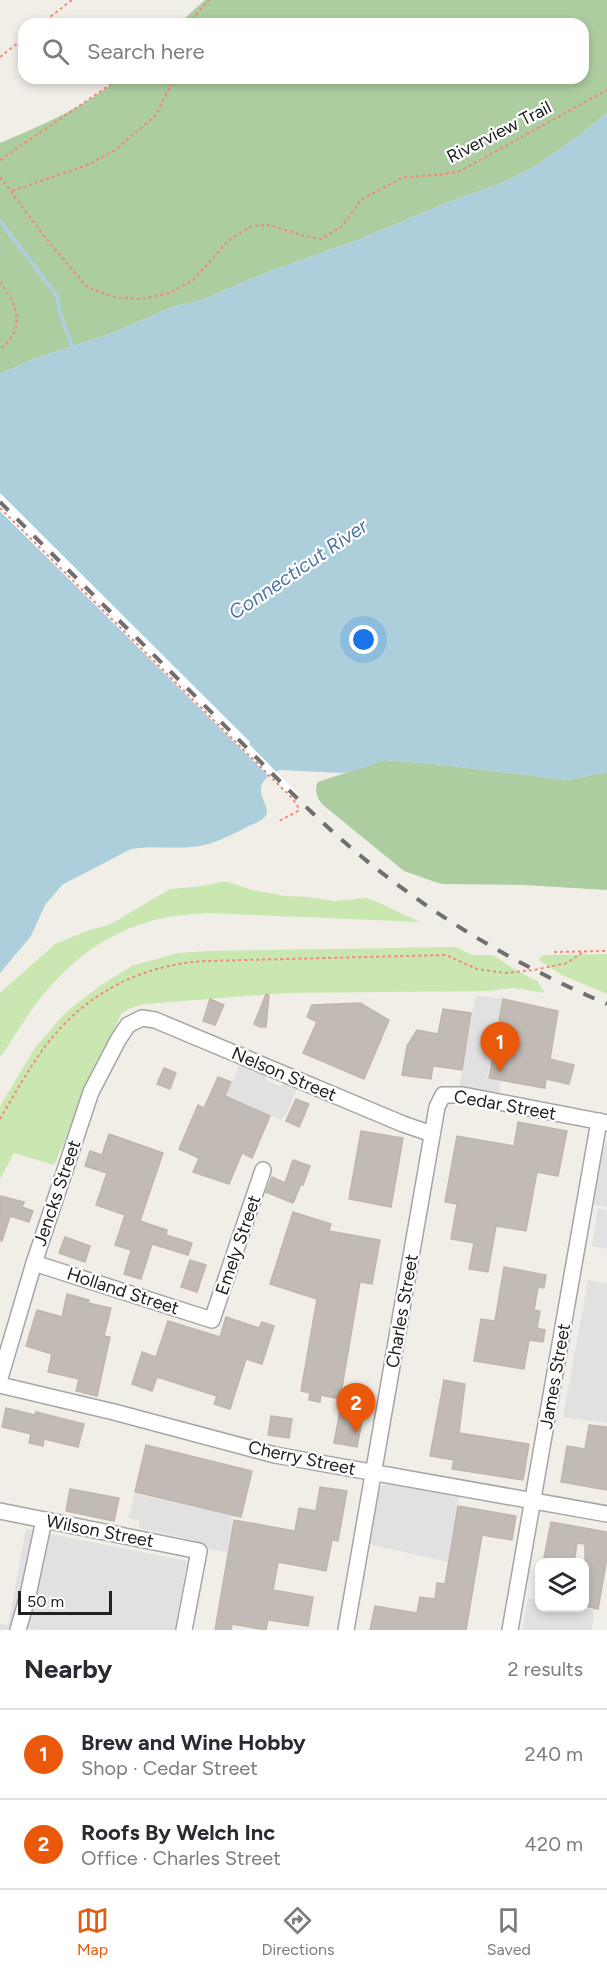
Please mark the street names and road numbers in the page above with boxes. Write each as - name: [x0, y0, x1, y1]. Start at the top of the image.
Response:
- street label: Riverview Trail: [443, 96, 555, 168]
- street label: Nelson Street: [228, 1042, 340, 1106]
- street label: Cedar Street: [452, 1085, 558, 1125]
- street label: Jencks Street: [29, 1137, 86, 1249]
- street label: Emely Street: [211, 1192, 265, 1298]
- street label: Charles Street: [381, 1252, 423, 1370]
- street label: Holland Street: [64, 1263, 182, 1320]
- street label: James Street: [535, 1321, 575, 1431]
- street label: Cherry Street: [246, 1436, 358, 1480]
- street label: Wilson Street: [44, 1510, 156, 1552]

